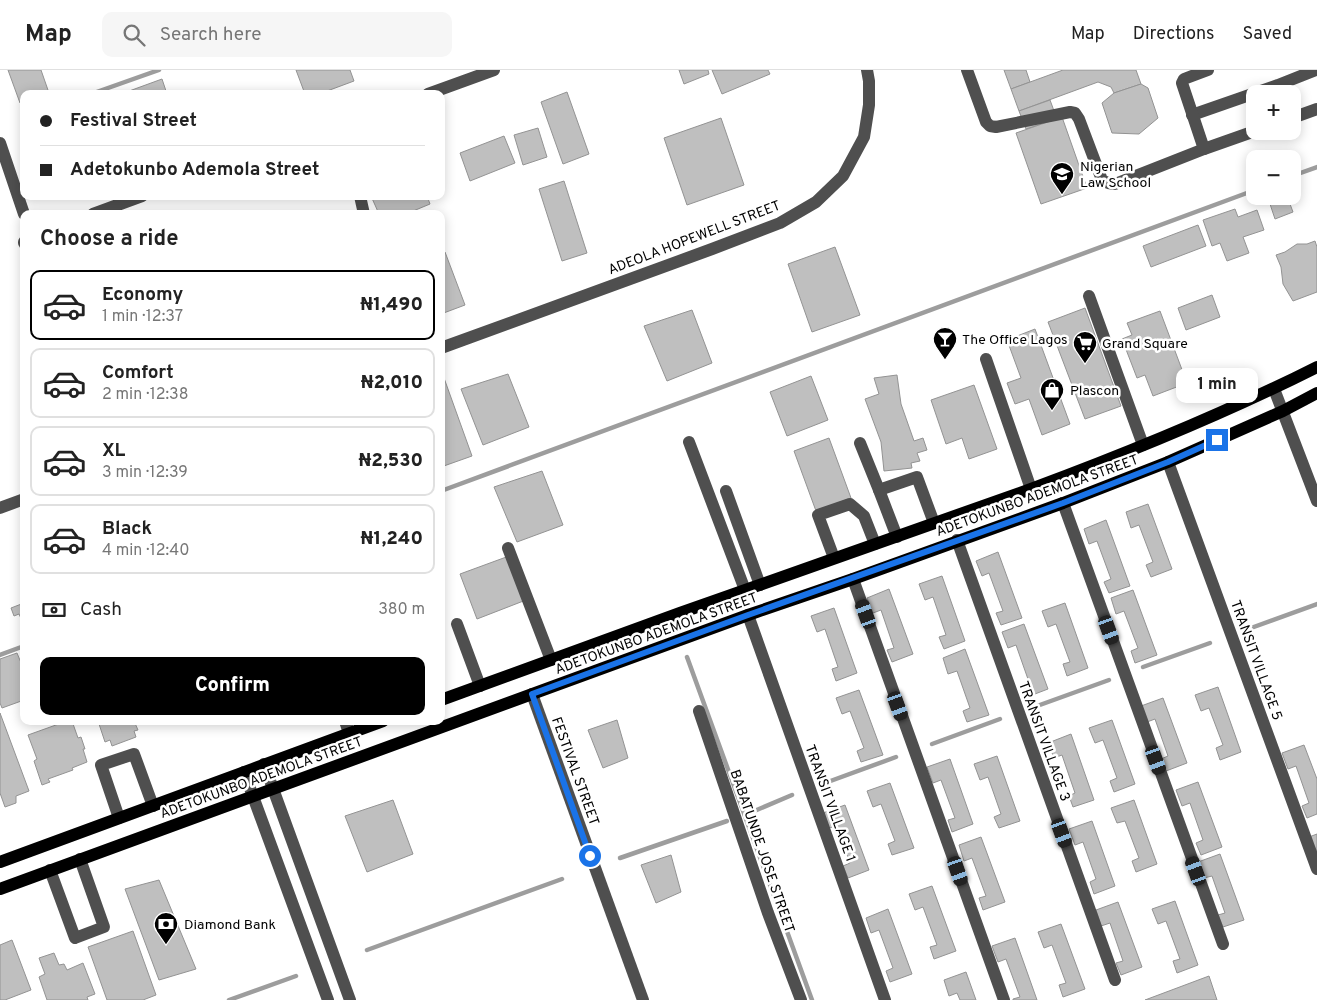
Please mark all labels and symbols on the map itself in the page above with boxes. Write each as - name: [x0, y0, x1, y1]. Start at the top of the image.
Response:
- place label: Nigerian Law School: [1080, 159, 1151, 192]
- school or university icon: Nigerian Law School: [1049, 161, 1075, 195]
- street label: ADEOLA HOPEWELL STREET: [606, 198, 783, 279]
- bar icon: The Office Lagos: [932, 326, 958, 360]
- supermarket icon: Grand Square: [1072, 330, 1098, 364]
- place label: The Office Lagos: [962, 332, 1068, 349]
- place label: Grand Square: [1102, 336, 1188, 353]
- callout: 1 min: [1176, 368, 1258, 402]
- shop icon: Plascon: [1039, 377, 1065, 411]
- place label: Plascon: [1070, 383, 1119, 400]
- route end: [1206, 429, 1228, 451]
- street label: ADETOKUNBO ADEMOLA STREET: [934, 452, 1141, 541]
- street label: ADETOKUNBO ADEMOLA STREET: [553, 590, 760, 679]
- car: [853, 597, 878, 631]
- street label: TRANSIT VILLAGE 5: [1226, 598, 1285, 723]
- car: [1096, 613, 1121, 647]
- street label: TRANSIT VILLAGE 3: [1014, 679, 1073, 804]
- car: [885, 689, 910, 723]
- street label: FESTIVAL STREET: [547, 715, 602, 828]
- street label: ADETOKUNBO ADEMOLA STREET: [158, 734, 365, 823]
- street label: TRANSIT VILLAGE 1: [801, 743, 859, 864]
- car: [1143, 743, 1168, 777]
- street label: BABATUNDE JOSE STREET: [726, 768, 798, 935]
- car: [1049, 816, 1074, 850]
- route start: [579, 845, 601, 867]
- car: [946, 854, 969, 888]
- car: [1183, 854, 1208, 888]
- bank icon: Diamond Bank: [153, 911, 179, 945]
- place label: Diamond Bank: [184, 917, 276, 934]

